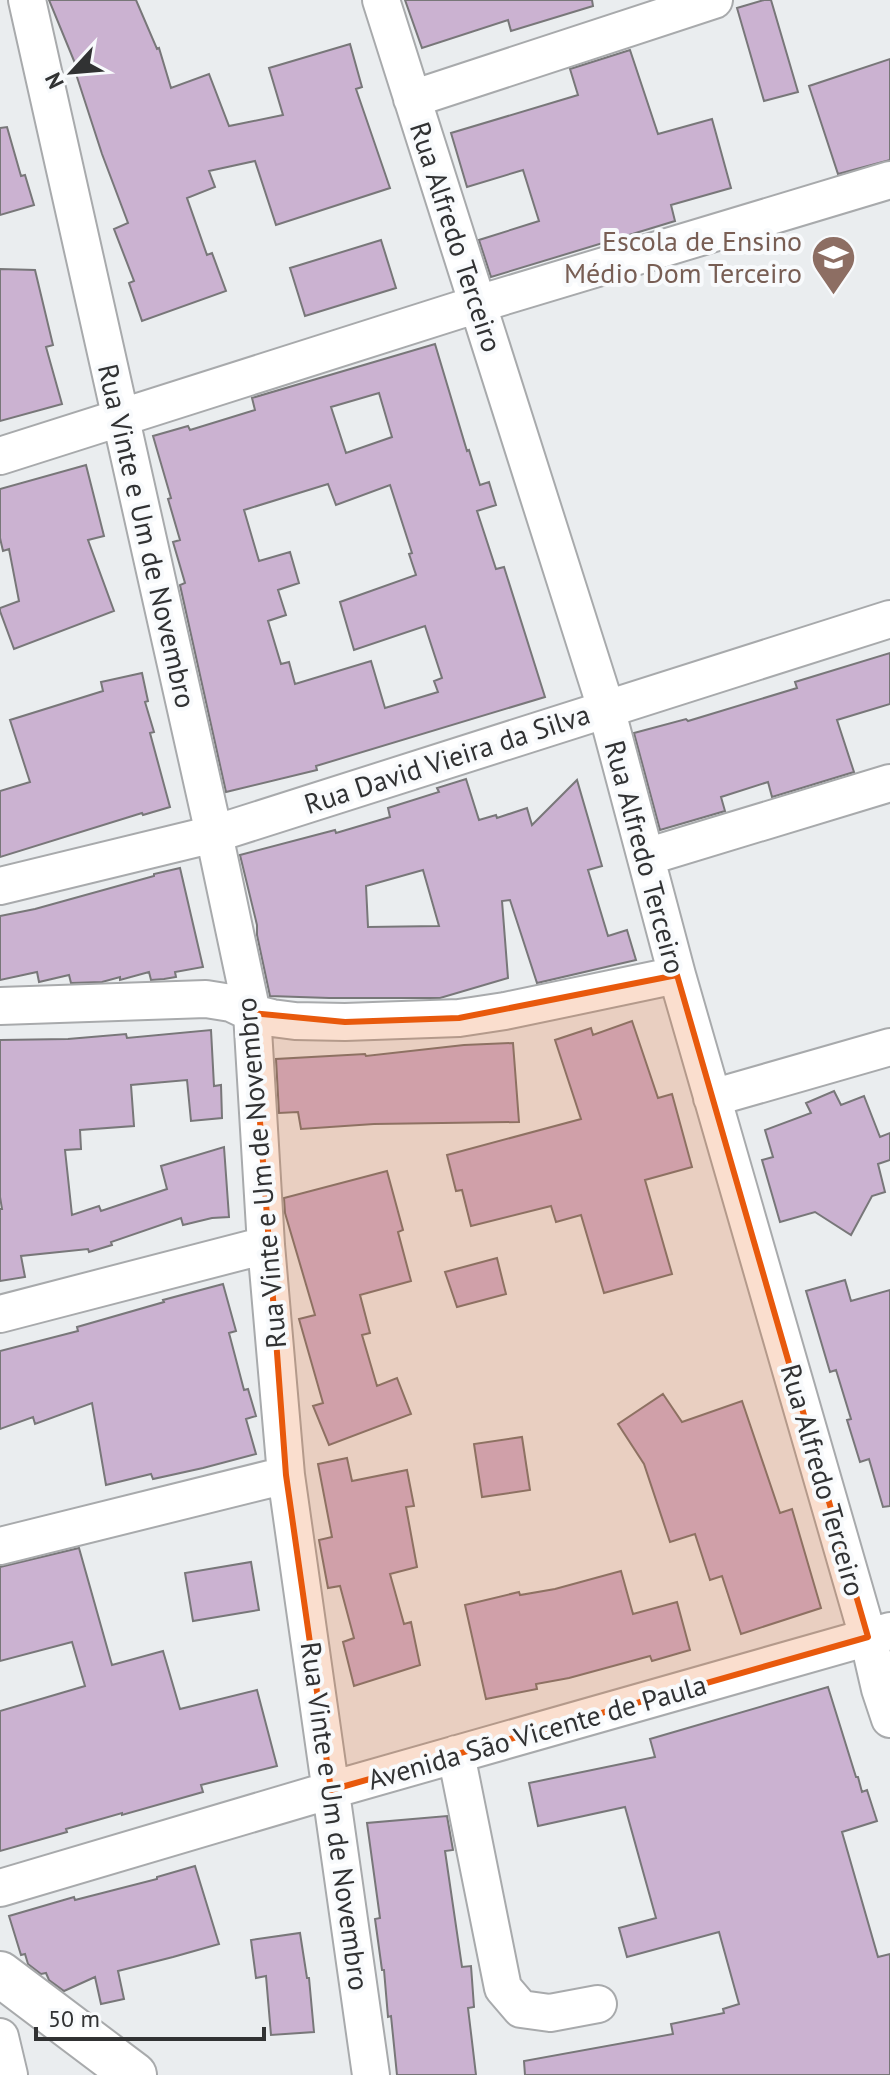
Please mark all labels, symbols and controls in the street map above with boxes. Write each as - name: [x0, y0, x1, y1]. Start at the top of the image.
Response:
- north arrow: [32, 32, 112, 112]
- text: N: [38, 68, 70, 93]
- street label: Rua Alfredo Terceiro: [402, 117, 511, 357]
- place label: Escola de Ensino Médio Dom Terceiro: [564, 222, 802, 291]
- school or university icon: Escola de Ensino Médio Dom Terceiro: [809, 233, 857, 296]
- street label: Rua Vinte e Um de Novembro: [90, 360, 205, 711]
- street label: Rua David Vieira da Silva: [299, 695, 594, 822]
- street label: Rua Alfredo Terceiro: [597, 736, 694, 977]
- street label: Rua Vinte e Um de Novembro: [227, 996, 294, 1350]
- street label: Rua Alfredo Terceiro: [773, 1360, 874, 1600]
- street label: Rua Vinte e Um de Novembro: [293, 1639, 378, 1993]
- street label: Avenida São Vicente de Paula: [363, 1665, 711, 1798]
- scale bar: [36, 1991, 264, 2041]
- text: 50 m: [48, 2003, 100, 2034]

